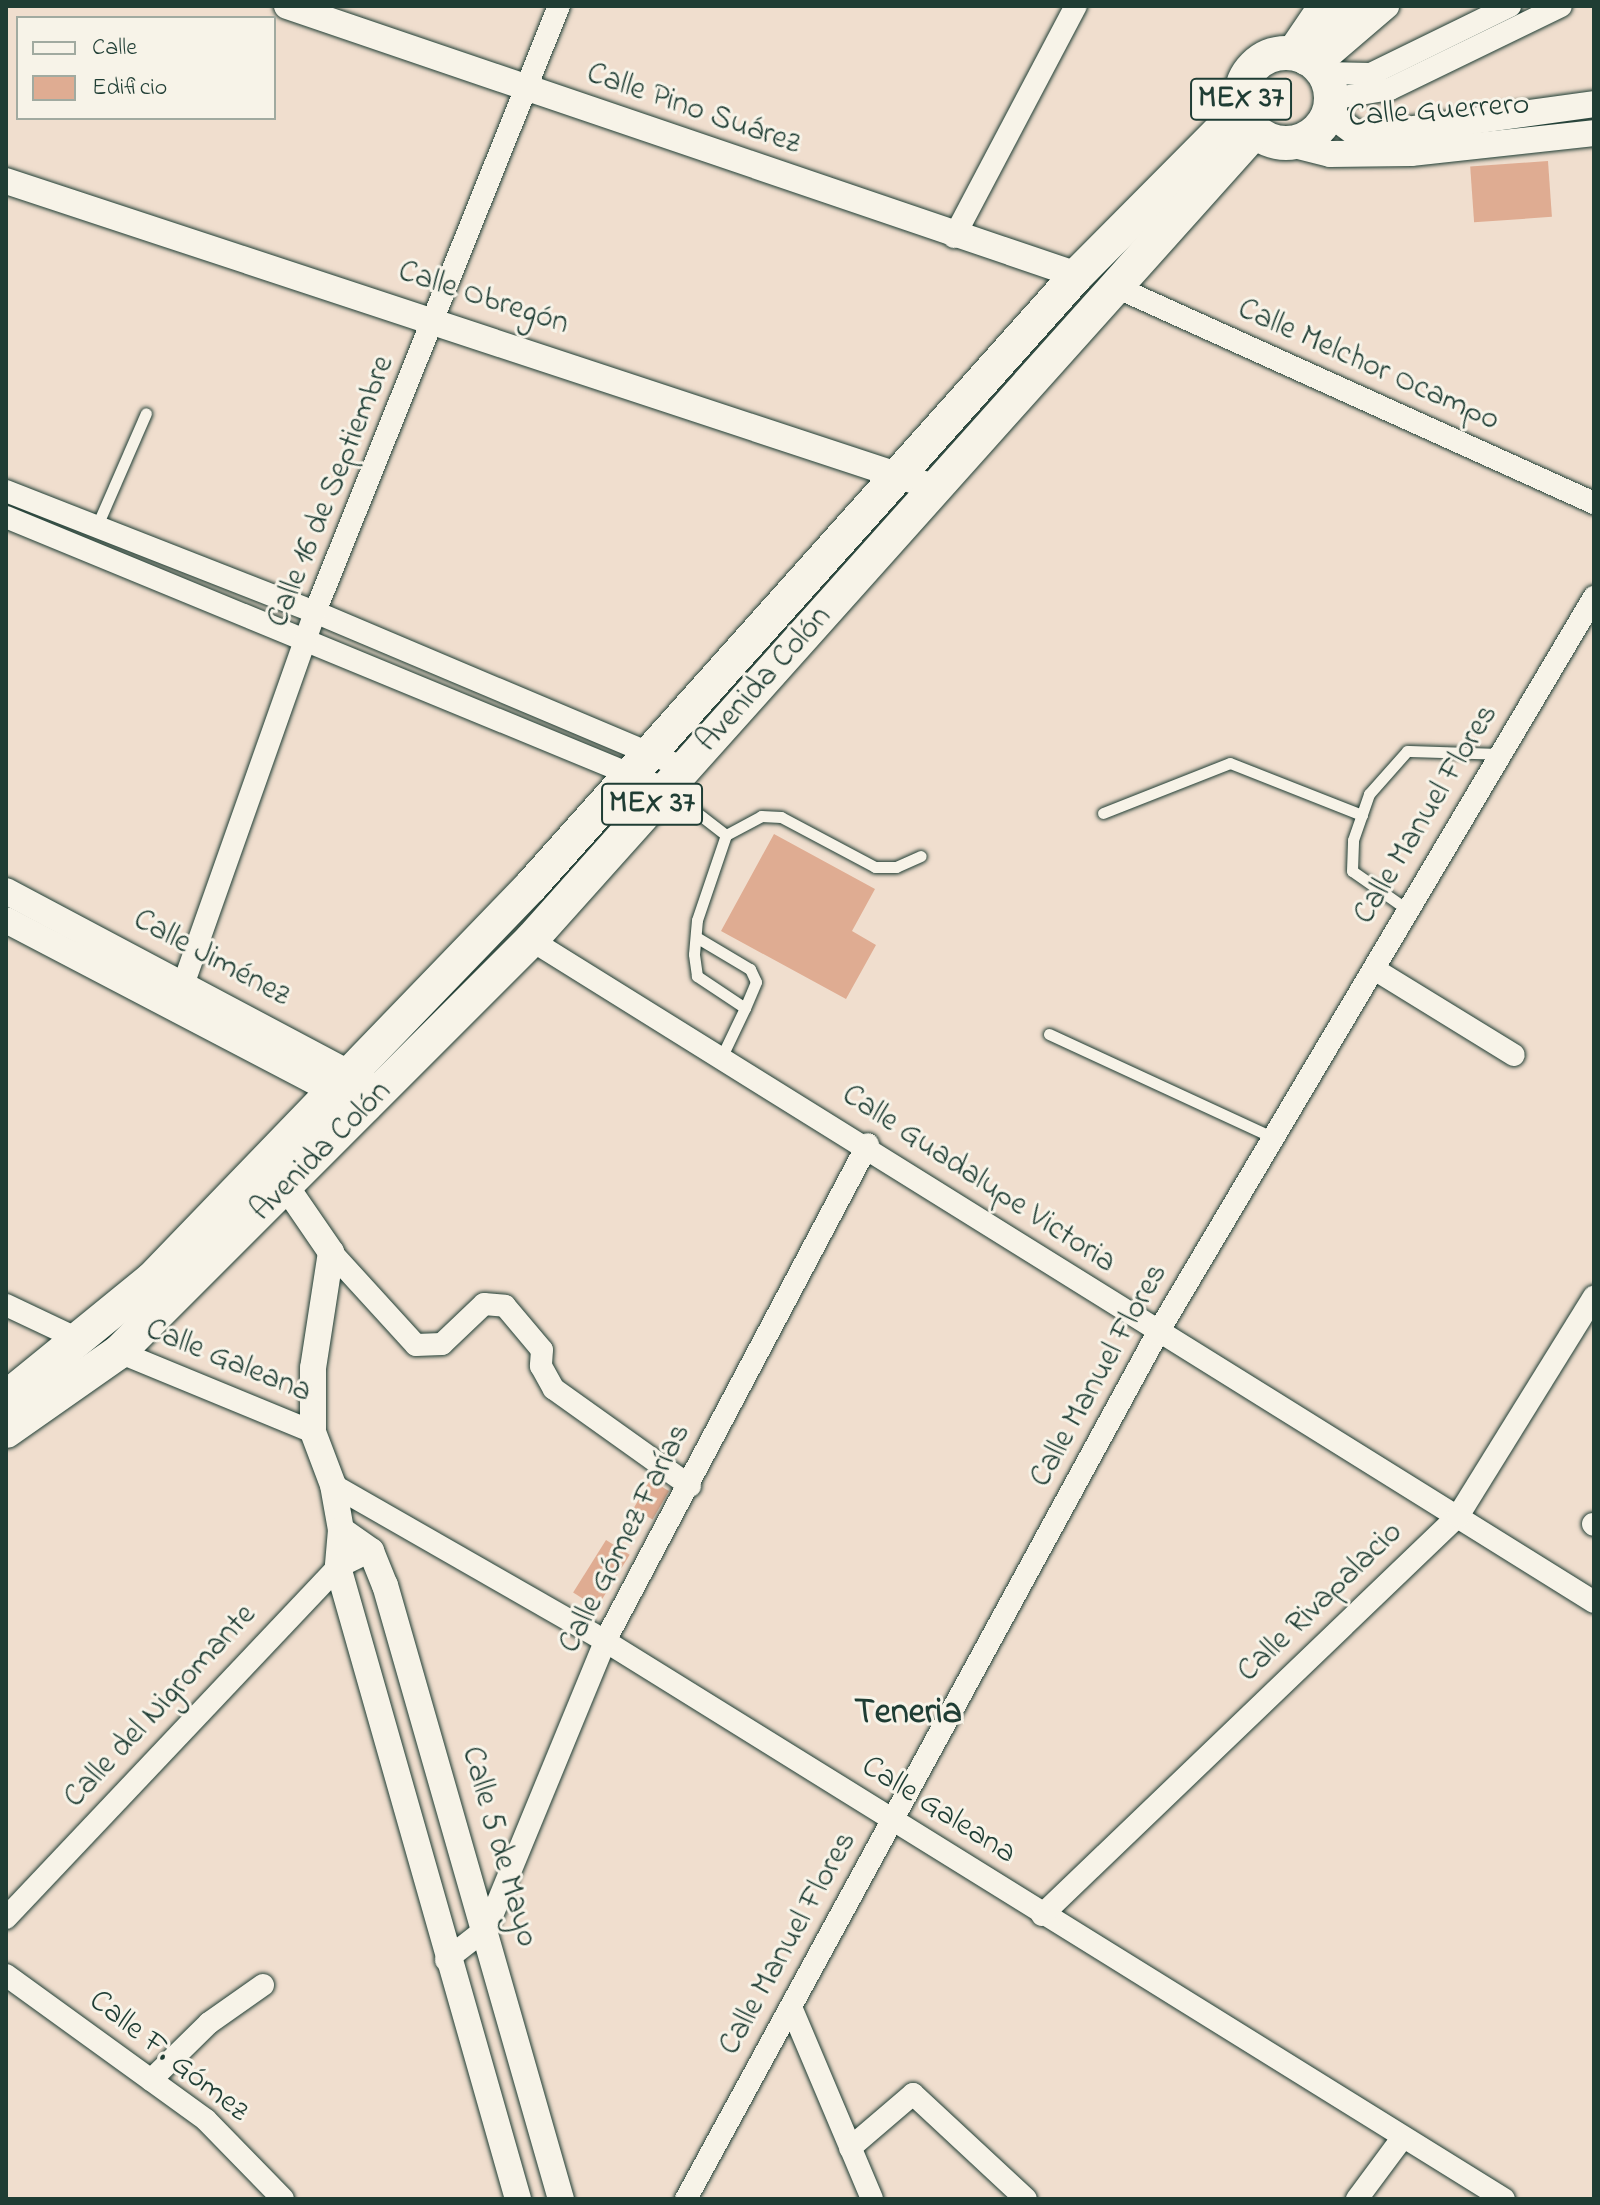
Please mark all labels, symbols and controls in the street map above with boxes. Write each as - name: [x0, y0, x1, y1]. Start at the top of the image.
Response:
- legend: [16, 16, 276, 120]
- text: Calle: [92, 31, 137, 66]
- street label: Calle Pino Suárez: [581, 55, 805, 165]
- text: Edificio: [92, 71, 167, 106]
- road number: MEX 37: [1189, 73, 1293, 125]
- street label: Calle Guerrero: [1347, 87, 1531, 137]
- street label: Calle Obregón: [393, 253, 573, 345]
- street label: Calle Melchor Ocampo: [1231, 291, 1505, 441]
- street label: Calle 16 de Septiembre: [260, 351, 404, 633]
- street label: Avenida Colón: [689, 599, 841, 761]
- street label: Calle Manuel Flores: [1346, 698, 1508, 932]
- road number: MEX 37: [600, 778, 704, 830]
- street label: Calle Jiménez: [126, 902, 296, 1016]
- street label: Avenida Colón: [244, 1074, 400, 1230]
- street label: Calle Guadalupe Victoria: [834, 1077, 1122, 1283]
- street label: Calle Manuel Flores: [1023, 1258, 1177, 1494]
- street label: Calle Galeana: [140, 1311, 316, 1413]
- street label: Calle Gómez Farías: [552, 1418, 700, 1660]
- street label: Calle Rivapalacio: [1230, 1515, 1412, 1691]
- street label: Calle del Nigromante: [57, 1597, 265, 1817]
- district label: Teneria: [854, 1692, 962, 1736]
- street label: Calle 5 de Mayo: [451, 1742, 545, 1952]
- street label: Calle Galeana: [853, 1748, 1023, 1874]
- street label: Calle Manuel Flores: [712, 1826, 866, 2062]
- street label: Calle F. Gómez: [80, 1983, 256, 2131]

